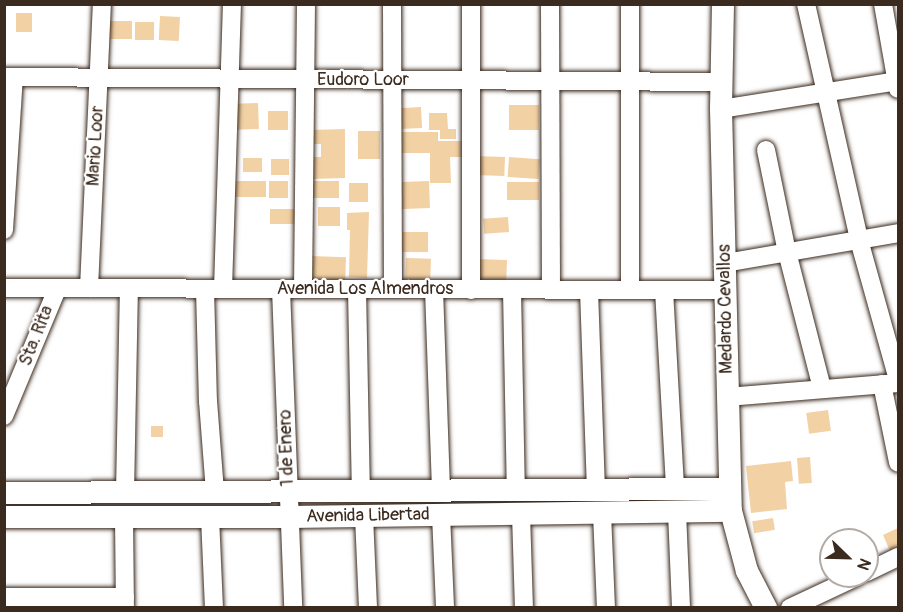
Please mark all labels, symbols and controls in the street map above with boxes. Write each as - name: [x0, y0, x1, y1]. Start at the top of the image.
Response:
- street label: Eudoro Loor: [317, 69, 409, 91]
- street label: Mario Loor: [83, 105, 109, 187]
- street label: Medardo Cevallos: [714, 244, 738, 374]
- street label: Avenida Los Almendros: [277, 278, 453, 300]
- street label: Sta. Rita: [15, 303, 59, 369]
- street label: 1 de Enero: [275, 409, 299, 487]
- street label: Avenida Libertad: [306, 504, 430, 528]
- north arrow: [819, 528, 879, 588]
- text: N: [852, 555, 875, 573]

